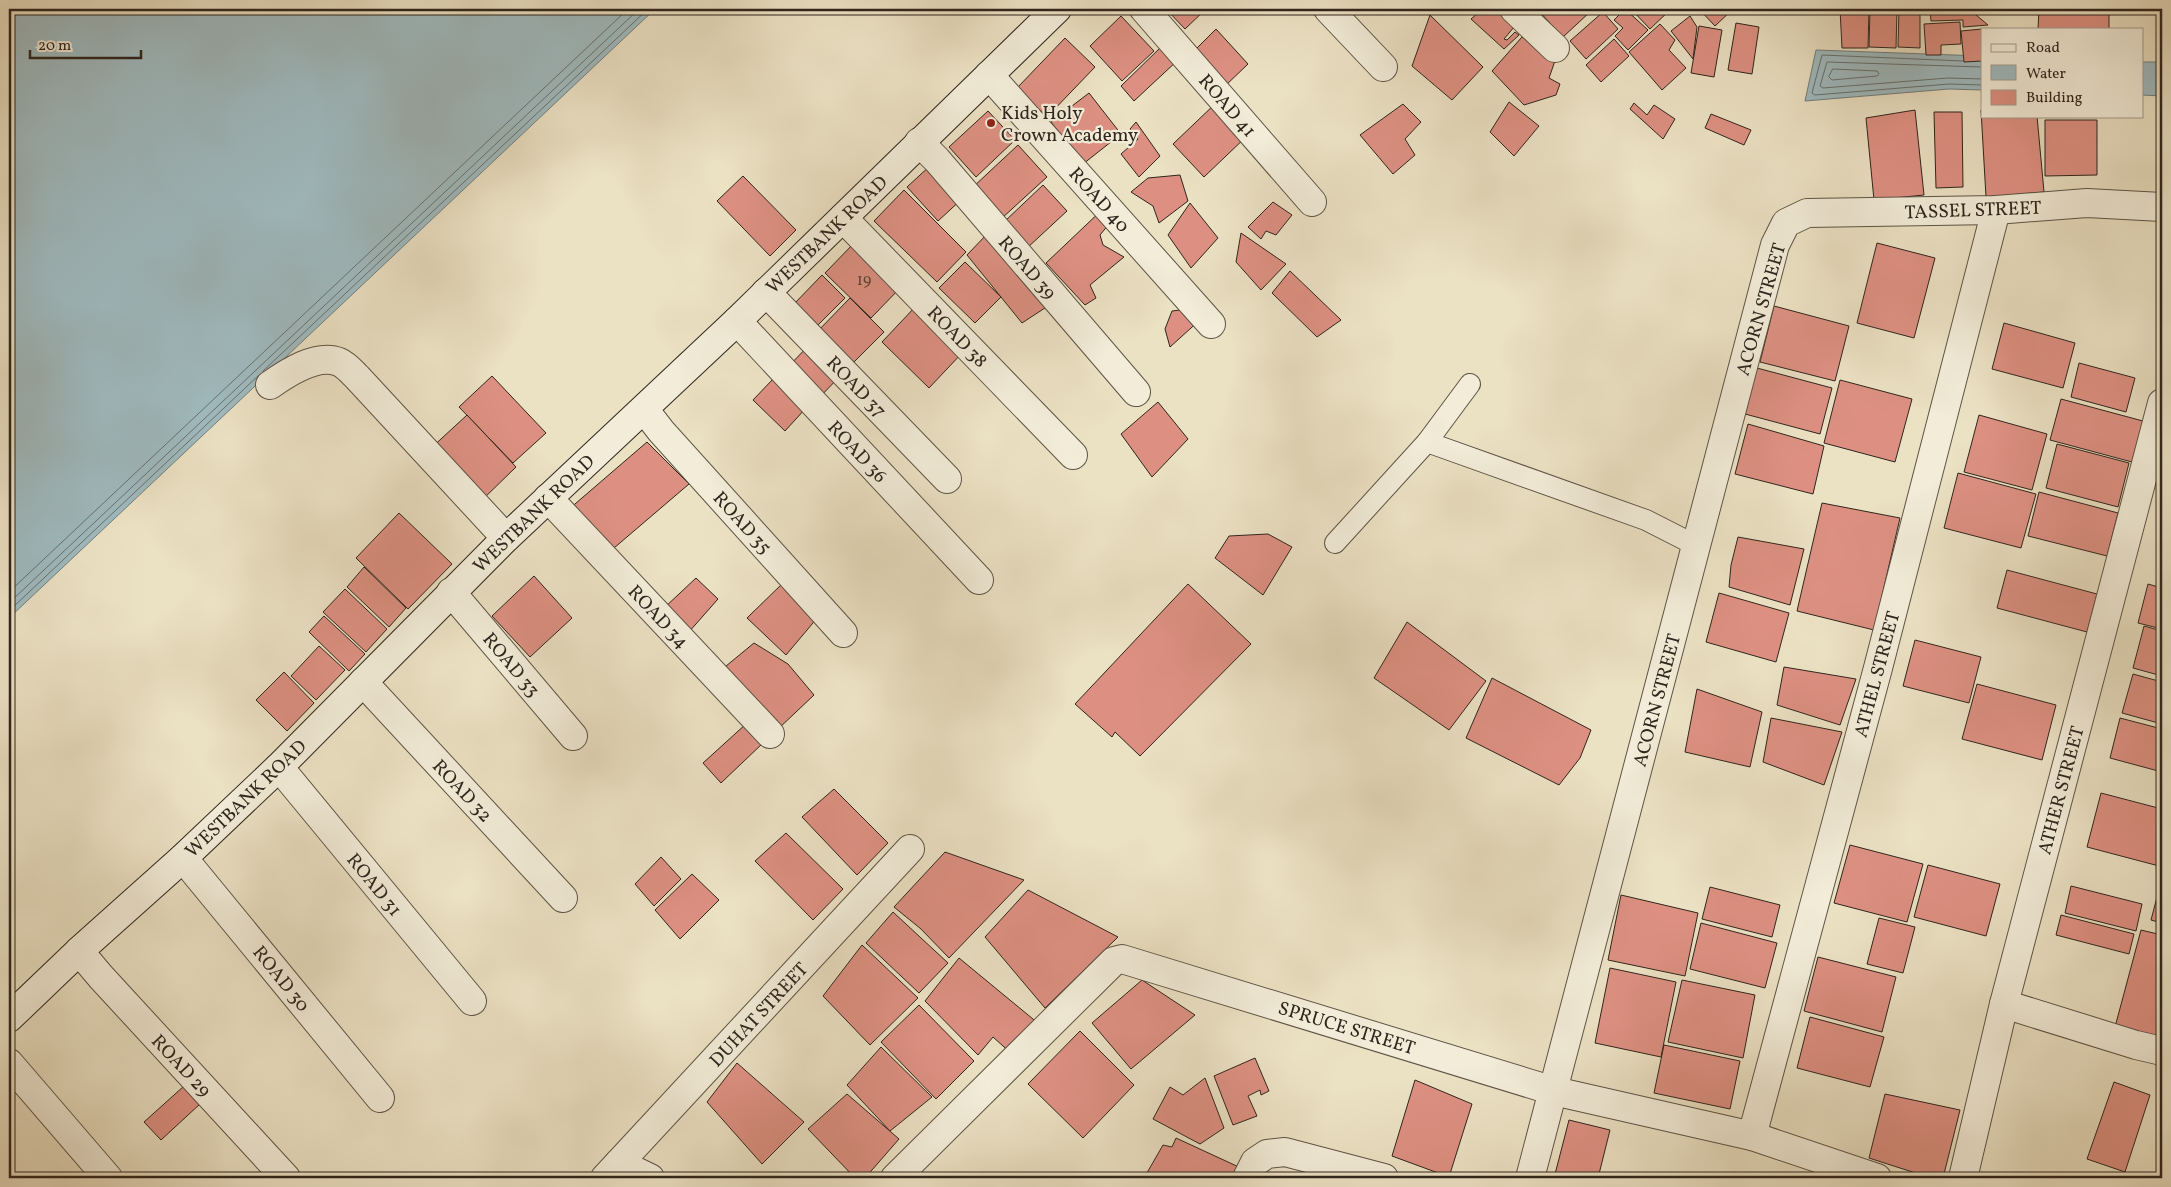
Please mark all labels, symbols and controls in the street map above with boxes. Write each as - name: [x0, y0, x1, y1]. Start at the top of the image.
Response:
- scale bar: [30, 28, 141, 60]
- legend: [1981, 28, 2144, 118]
- text: 20 m: [38, 36, 71, 57]
- text: Road: [2026, 38, 2060, 59]
- text: Water: [2026, 64, 2066, 85]
- street label: ROAD 41: [1192, 69, 1261, 144]
- text: Building: [2026, 88, 2083, 109]
- place label: Kids Holy Crown Academy: [1001, 101, 1138, 149]
- marker: Kids Holy Crown Academy: [985, 117, 997, 129]
- street label: ROAD 40: [1062, 162, 1135, 239]
- street label: WESTBANK ROAD: [761, 170, 894, 300]
- street label: TASSEL STREET: [1904, 196, 2042, 226]
- street label: ROAD 39: [991, 231, 1062, 306]
- street label: ACORN STREET: [1731, 240, 1793, 379]
- house number: 19: [857, 270, 871, 292]
- street label: ROAD 38: [920, 301, 993, 374]
- street label: ROAD 37: [820, 351, 891, 424]
- street label: ROAD 36: [821, 415, 892, 489]
- street label: WESTBANK ROAD: [468, 449, 601, 579]
- street label: ROAD 35: [706, 486, 777, 560]
- street label: ROAD 34: [621, 580, 694, 655]
- street label: ATHEL STREET: [1849, 608, 1907, 741]
- street label: ROAD 33: [476, 627, 545, 703]
- street label: ACORN STREET: [1628, 631, 1688, 770]
- street label: ATHER STREET: [2032, 723, 2092, 858]
- street label: WESTBANK ROAD: [180, 734, 313, 864]
- street label: ROAD 32: [426, 754, 497, 829]
- street label: ROAD 31: [340, 848, 407, 922]
- street label: ROAD 30: [246, 941, 315, 1018]
- street label: DUHAT STREET: [704, 957, 815, 1073]
- street label: SPRUCE STREET: [1275, 996, 1418, 1062]
- street label: ROAD 29: [145, 1029, 217, 1104]

